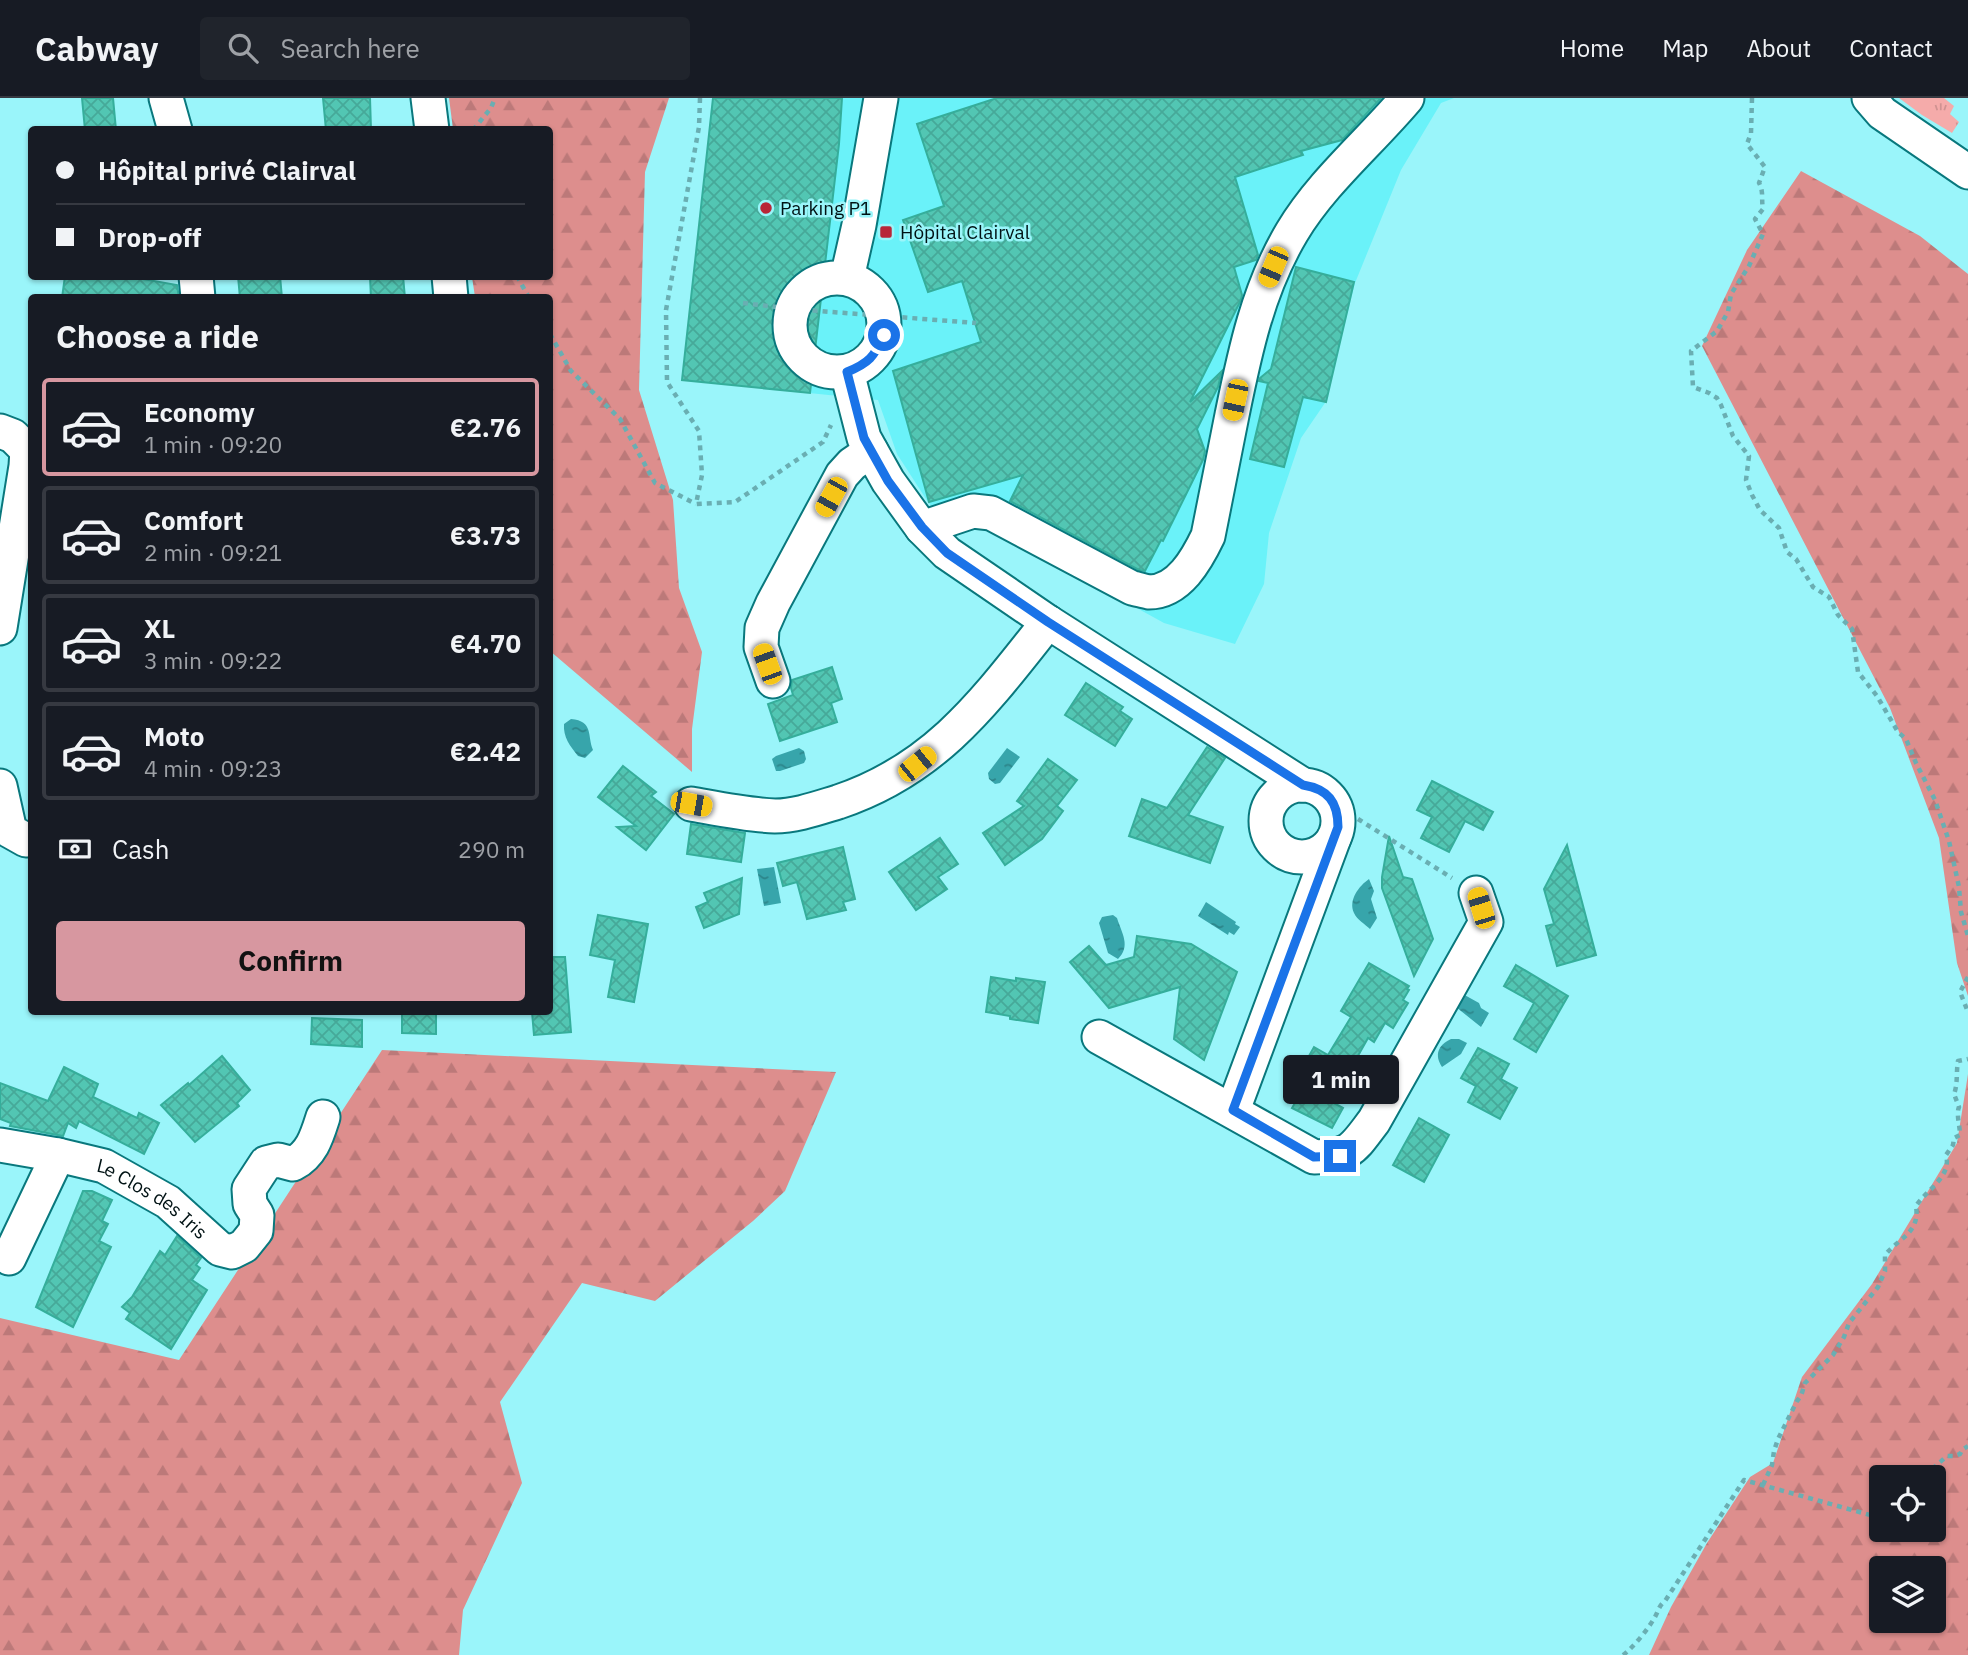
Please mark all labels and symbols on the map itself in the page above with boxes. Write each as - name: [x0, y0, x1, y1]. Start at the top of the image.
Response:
- place label: Parking P1: [780, 196, 871, 220]
- marker: Parking P1: [758, 200, 774, 216]
- place label: Hôpital Clairval: [900, 220, 1030, 244]
- marker: Hôpital Clairval: [878, 224, 894, 240]
- car: [1256, 244, 1291, 290]
- route start: [868, 319, 900, 351]
- car: [1221, 377, 1250, 423]
- car: [812, 474, 851, 520]
- car: [750, 641, 785, 687]
- car: [895, 743, 940, 785]
- car: [669, 790, 714, 818]
- car: [1465, 885, 1498, 931]
- callout: 1 min: [1282, 1054, 1398, 1104]
- route end: [1324, 1140, 1356, 1172]
- street label: Le Clos des Iris: [95, 1153, 213, 1244]

